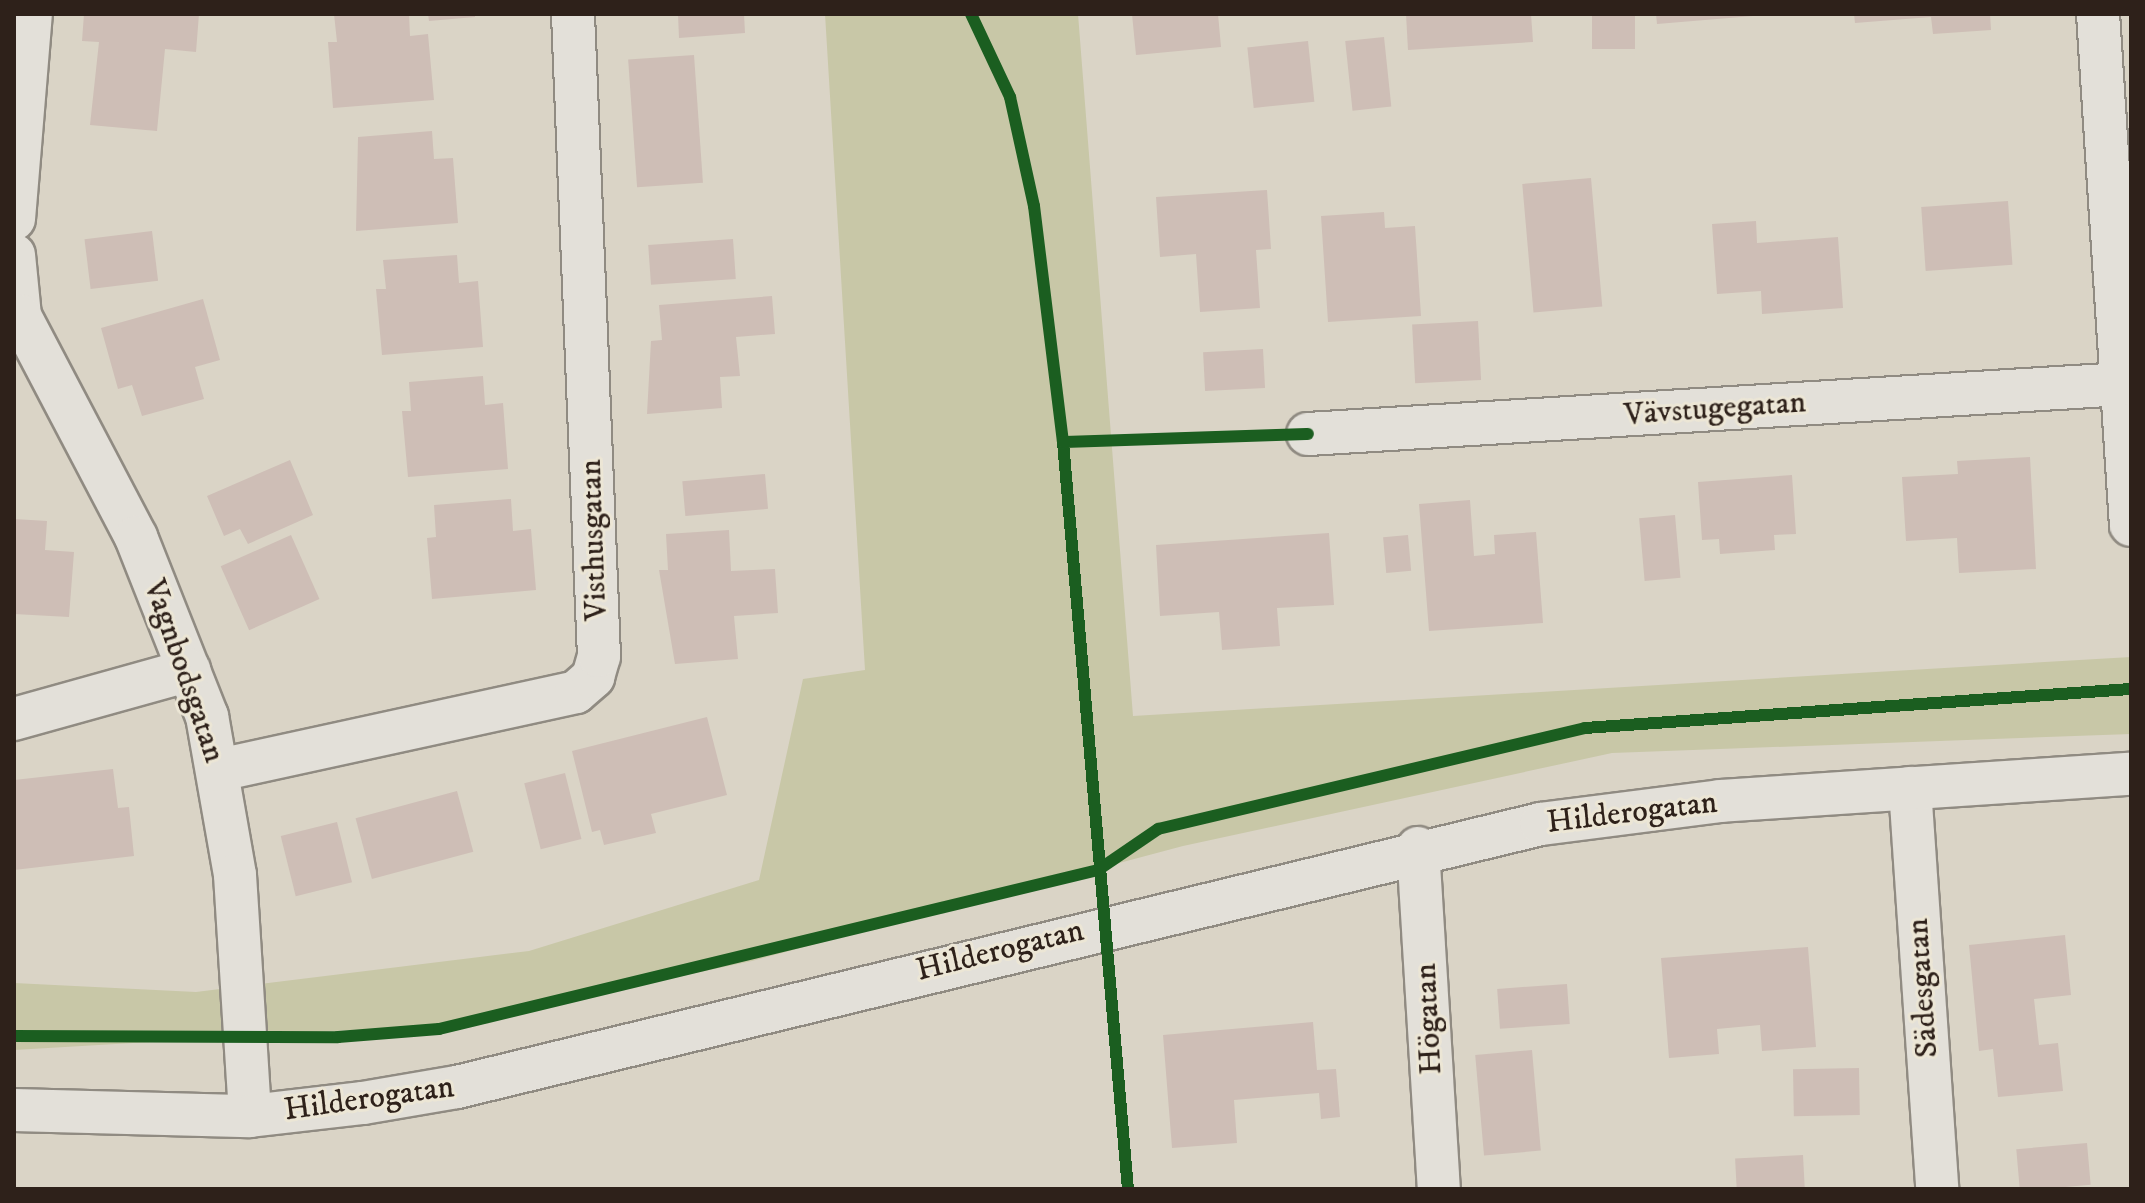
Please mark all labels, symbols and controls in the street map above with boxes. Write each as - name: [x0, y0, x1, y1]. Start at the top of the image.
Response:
- street label: Vävstugegatan: [1623, 383, 1807, 435]
- street label: Visthusgatan: [572, 459, 616, 621]
- street label: Vagnbodsgatan: [135, 574, 233, 768]
- street label: Hilderogatan: [1545, 784, 1719, 842]
- street label: Hilderogatan: [912, 912, 1088, 990]
- street label: Sädesgatan: [1899, 917, 1947, 1059]
- street label: Högatan: [1407, 962, 1451, 1076]
- street label: Hilderogatan: [282, 1068, 456, 1130]

